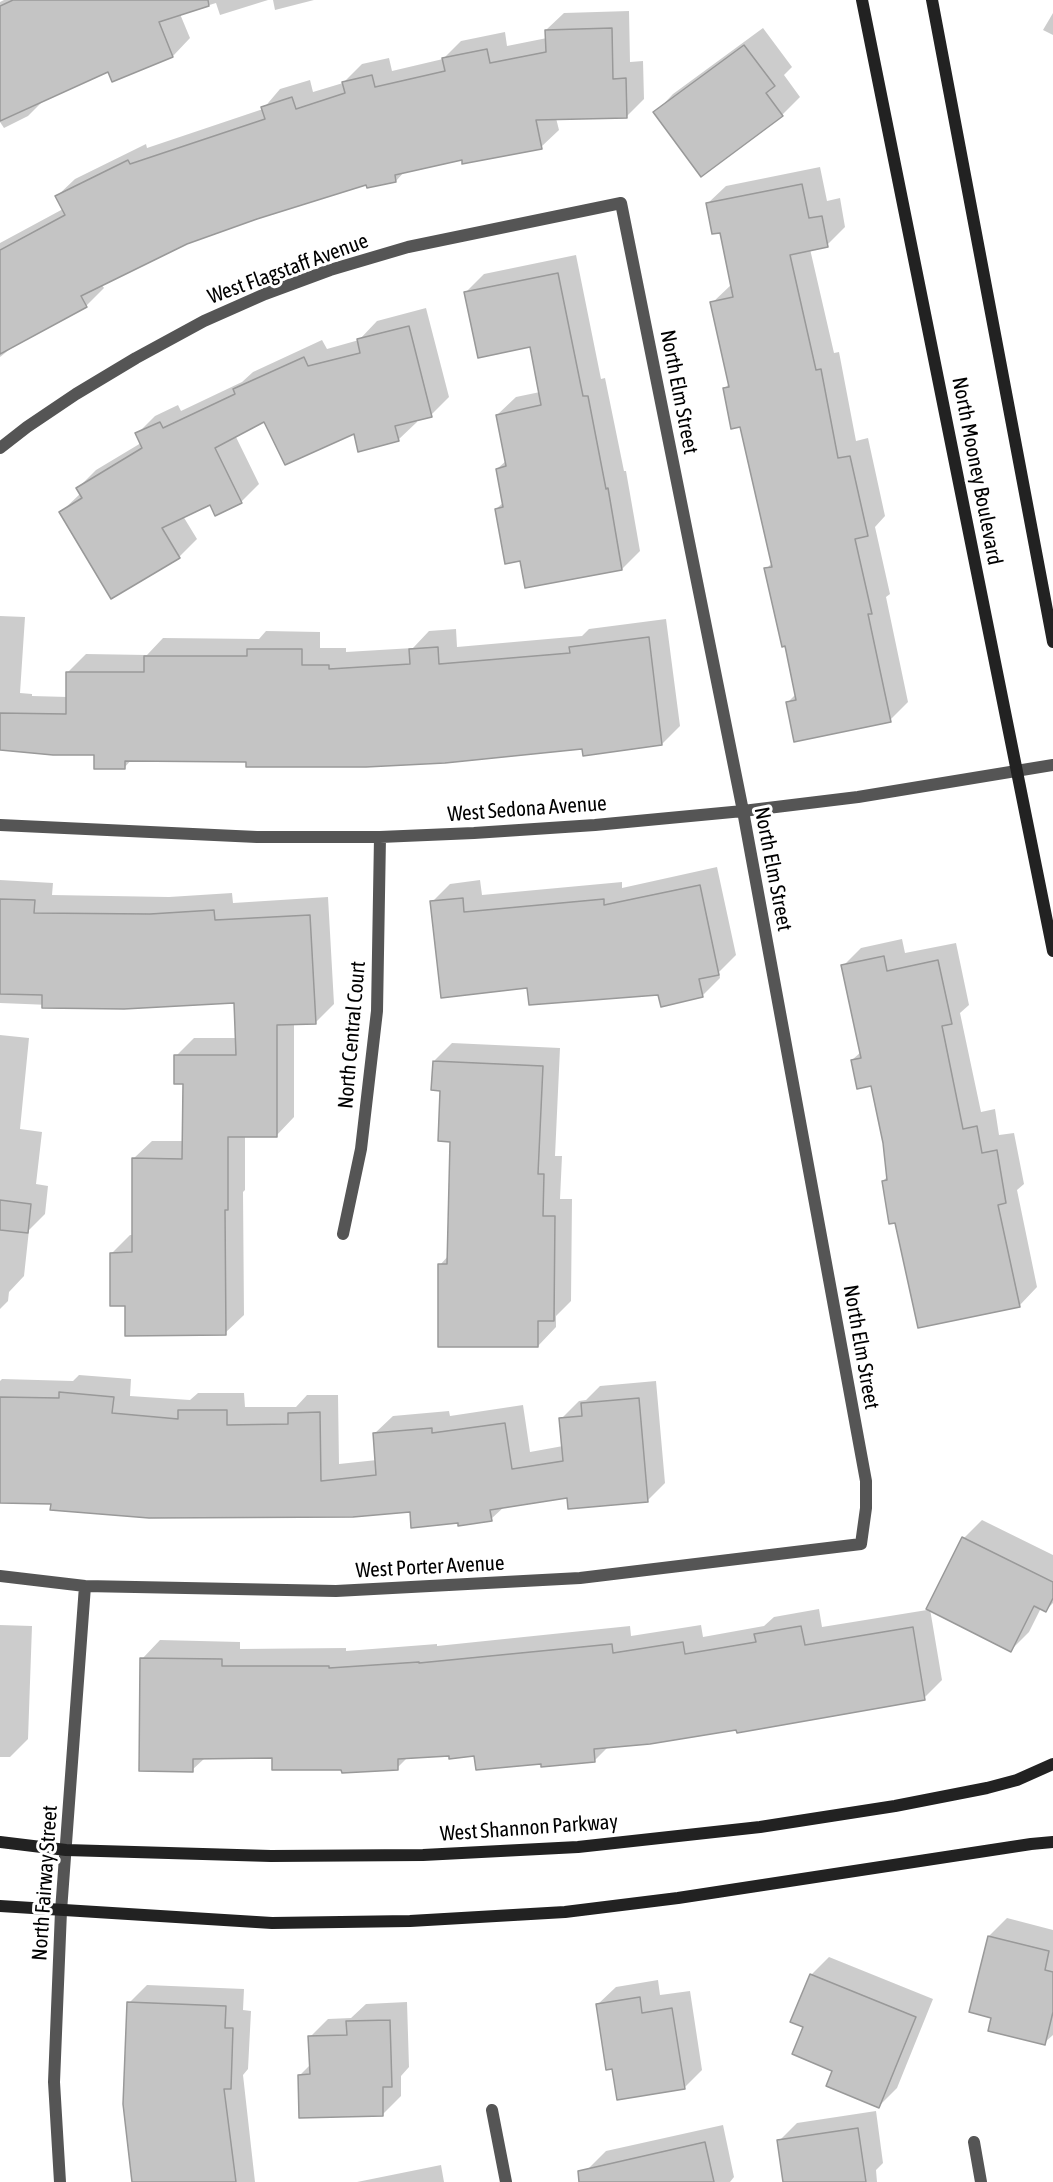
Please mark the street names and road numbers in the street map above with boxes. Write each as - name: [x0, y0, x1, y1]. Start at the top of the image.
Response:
- street label: West Flagstaff Avenue: [204, 228, 372, 310]
- street label: North Elm Street: [655, 328, 703, 456]
- street label: North Mooney Boulevard: [946, 375, 1008, 567]
- street label: West Sedona Avenue: [447, 791, 607, 827]
- street label: North Elm Street: [749, 805, 797, 933]
- street label: North Central Court: [333, 960, 371, 1110]
- street label: North Elm Street: [838, 1283, 884, 1411]
- street label: West Porter Avenue: [355, 1551, 505, 1583]
- street label: North Fairway Street: [27, 1804, 63, 1962]
- street label: West Shannon Parkway: [439, 1809, 619, 1847]

